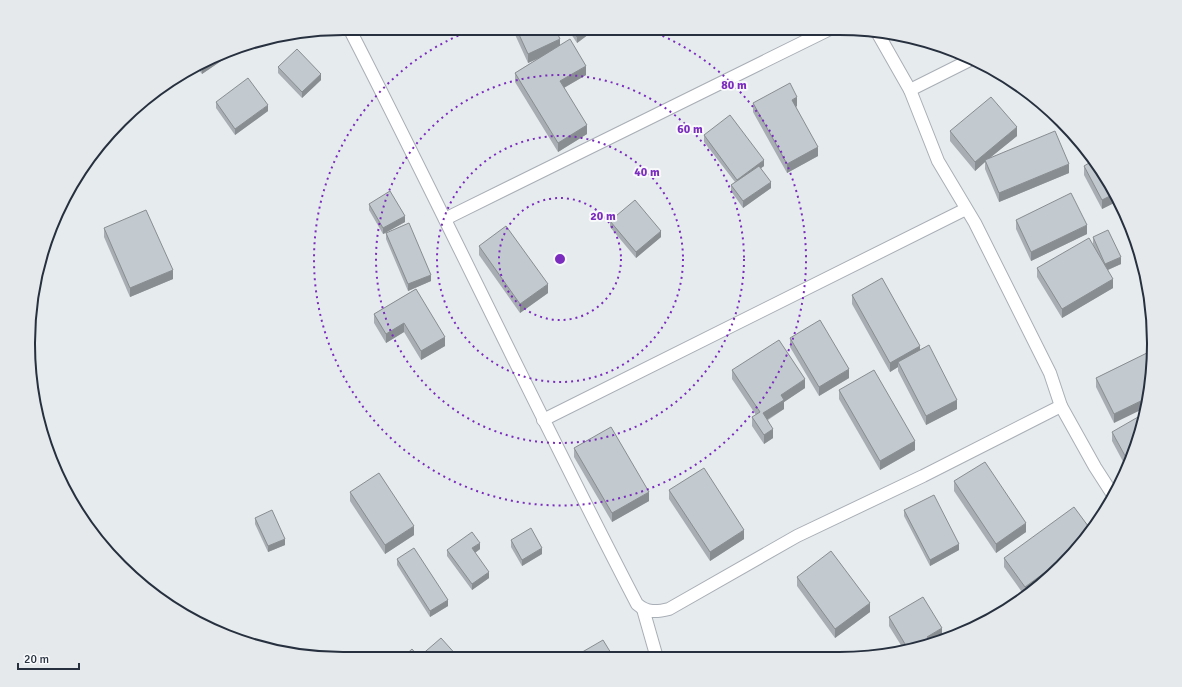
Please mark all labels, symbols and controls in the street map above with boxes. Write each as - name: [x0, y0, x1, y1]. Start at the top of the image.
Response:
- text: 80 m: [721, 78, 747, 93]
- text: 60 m: [677, 122, 703, 137]
- text: 40 m: [634, 165, 660, 180]
- text: 20 m: [590, 209, 616, 224]
- centre of rings: [553, 252, 567, 266]
- scale bar: [18, 645, 79, 671]
- text: 20 m: [24, 652, 49, 667]

